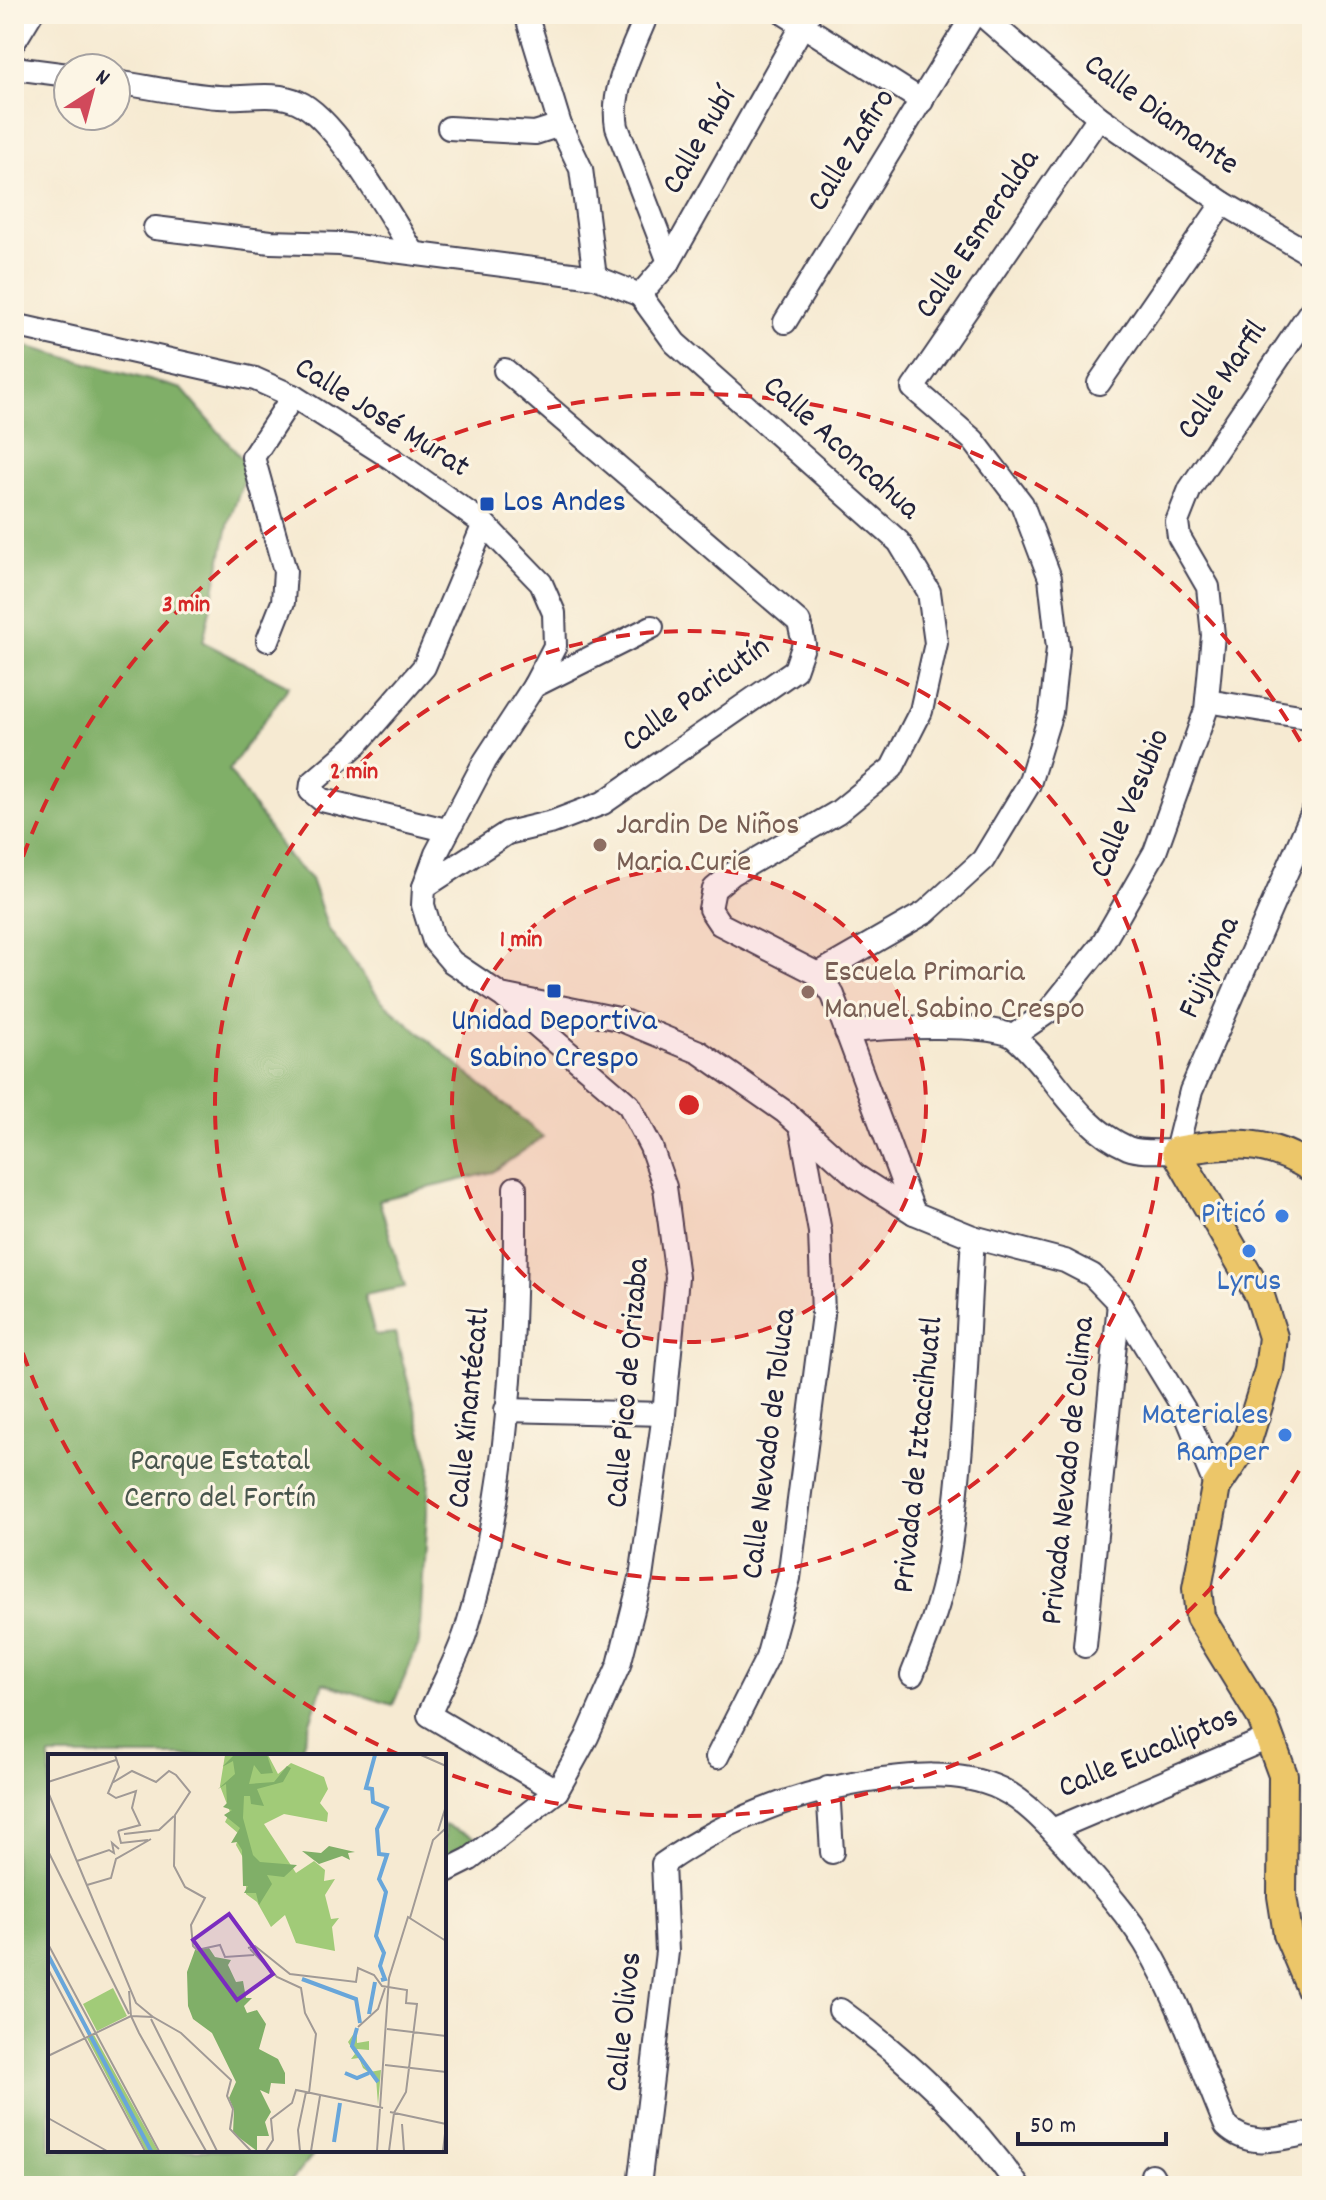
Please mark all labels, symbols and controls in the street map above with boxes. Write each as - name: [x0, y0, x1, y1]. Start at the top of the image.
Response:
- street label: Calle Diamante: [1073, 44, 1247, 188]
- north arrow: [52, 52, 132, 132]
- text: N: [88, 63, 115, 94]
- street label: Calle Rubí: [652, 78, 751, 204]
- street label: Calle Zafiro: [797, 81, 909, 221]
- street label: Calle Esmeralda: [905, 140, 1053, 329]
- street label: Calle Marfil: [1167, 312, 1281, 450]
- street label: Calle José Murat: [284, 347, 478, 491]
- street label: Calle Aconcahua: [751, 366, 930, 533]
- place label: Los Andes: [503, 481, 626, 527]
- marker: Los Andes: [478, 495, 496, 513]
- text: 3 min: [162, 589, 210, 623]
- street label: Calle Paricutín: [613, 626, 781, 766]
- street label: Calle Vesubio: [1080, 722, 1184, 886]
- text: 2 min: [330, 756, 378, 790]
- place label: Jardin De Niños Maria Curie: [616, 804, 800, 887]
- marker: Jardin De Niños Maria Curie: [591, 836, 609, 854]
- street label: Fujiyama: [1168, 909, 1254, 1026]
- text: 1 min: [500, 924, 542, 958]
- place label: Escuela Primaria Manuel Sabino Crespo: [824, 951, 1085, 1034]
- marker: Unidad Deportiva Sabino Crespo: [545, 982, 563, 1000]
- marker: Escuela Primaria Manuel Sabino Crespo: [799, 983, 817, 1001]
- place label: Unidad Deportiva Sabino Crespo: [451, 1000, 658, 1083]
- centre of rings: [675, 1091, 703, 1119]
- place label: Piticó: [1201, 1193, 1266, 1239]
- marker: Piticó: [1273, 1207, 1291, 1225]
- marker: Lyrus: [1240, 1242, 1258, 1260]
- street label: Calle Pico de Orizaba: [596, 1255, 664, 1510]
- place label: Lyrus: [1216, 1260, 1282, 1306]
- street label: Calle Xinantécatl: [438, 1305, 504, 1511]
- street label: Calle Nevado de Toluca: [732, 1305, 811, 1582]
- street label: Privada de Iztaccihuatl: [883, 1314, 957, 1596]
- street label: Privada Nevado de Colima: [1031, 1314, 1109, 1627]
- place label: Materiales Ramper: [1141, 1394, 1269, 1477]
- marker: Materiales Ramper: [1276, 1426, 1294, 1444]
- park label: Parque Estatal Cerro del Fortín: [124, 1440, 316, 1523]
- street label: Calle Eucaliptos: [1052, 1695, 1246, 1813]
- inset map: [48, 1754, 446, 2152]
- street label: Calle Olivos: [596, 1950, 656, 2094]
- scale bar: [1018, 2096, 1166, 2146]
- text: 50 m: [1030, 2110, 1076, 2144]

